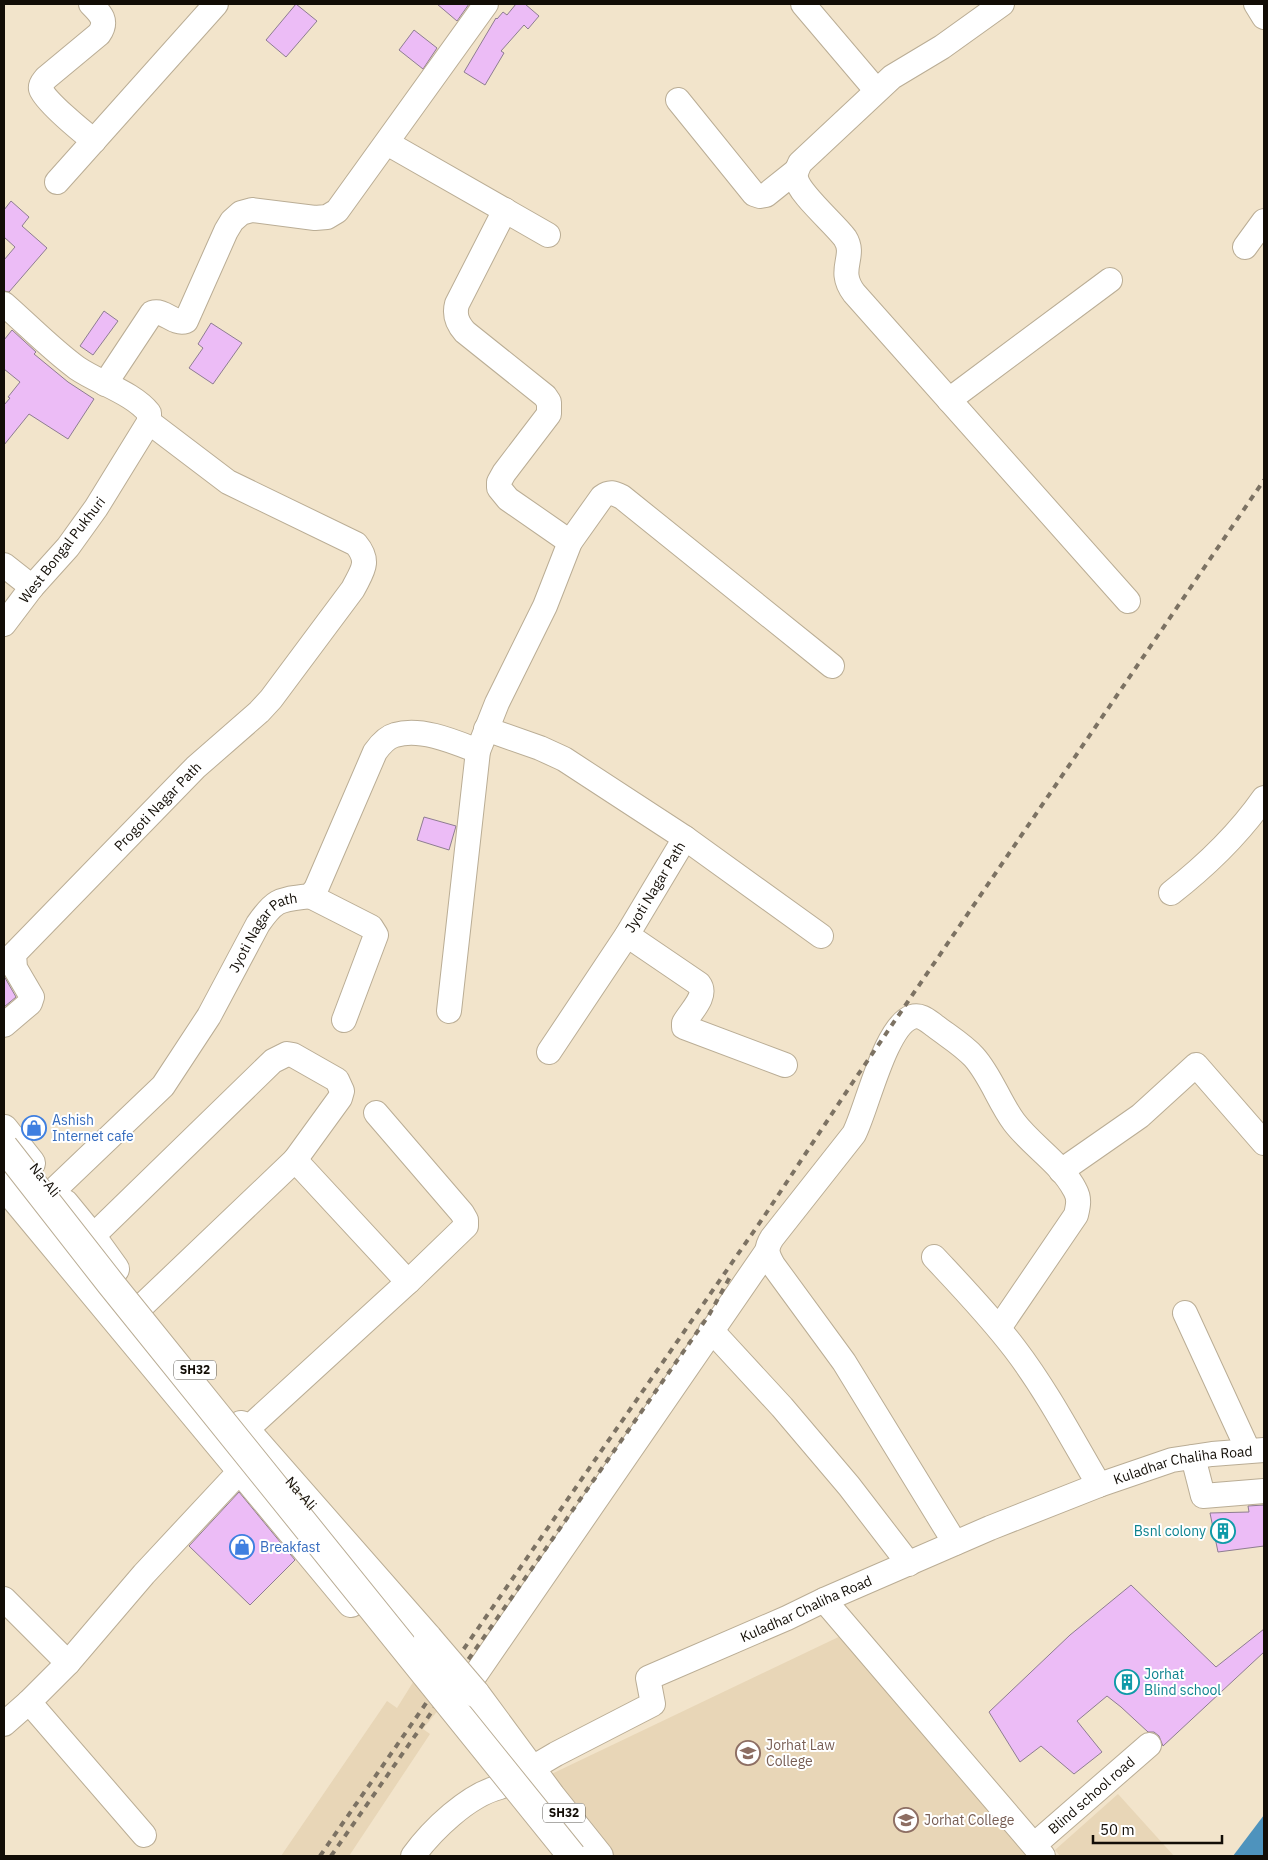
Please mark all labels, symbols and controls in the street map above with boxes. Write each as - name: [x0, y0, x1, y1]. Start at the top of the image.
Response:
- street label: West Bongal Pukhuri: [15, 493, 109, 607]
- street label: Progoti Nagar Path: [110, 758, 205, 855]
- street label: Jyoti Nagar Path: [621, 838, 689, 936]
- street label: Jyoti Nagar Path: [225, 889, 298, 976]
- place label: Ashish Internet cafe: [52, 1111, 134, 1145]
- shop icon: Ashish Internet cafe: [21, 1115, 47, 1141]
- street label: Na-Ali: [26, 1159, 64, 1201]
- road number: SH32: [174, 1360, 216, 1380]
- street label: Kuladhar Chaliha Road: [1111, 1442, 1253, 1488]
- street label: Na-Ali: [281, 1473, 321, 1514]
- building icon: Bsnl colony: [1210, 1518, 1236, 1544]
- place label: Bsnl colony: [1134, 1522, 1206, 1540]
- shop icon: Breakfast: [229, 1534, 255, 1560]
- place label: Breakfast: [260, 1538, 320, 1556]
- street label: Kuladhar Chaliha Road: [737, 1571, 875, 1646]
- place label: Jorhat Blind school: [1144, 1665, 1221, 1699]
- building icon: Jorhat Blind school: [1114, 1669, 1140, 1695]
- place label: Jorhat Law College: [766, 1736, 835, 1770]
- school or university icon: Jorhat Law College: [735, 1740, 761, 1766]
- street label: Blind school road: [1044, 1753, 1138, 1838]
- road number: SH32: [543, 1804, 585, 1822]
- school or university icon: Jorhat College: [893, 1807, 919, 1833]
- place label: Jorhat College: [924, 1811, 1015, 1829]
- scale bar: [1093, 1812, 1222, 1844]
- text: 50 m: [1100, 1820, 1135, 1839]

